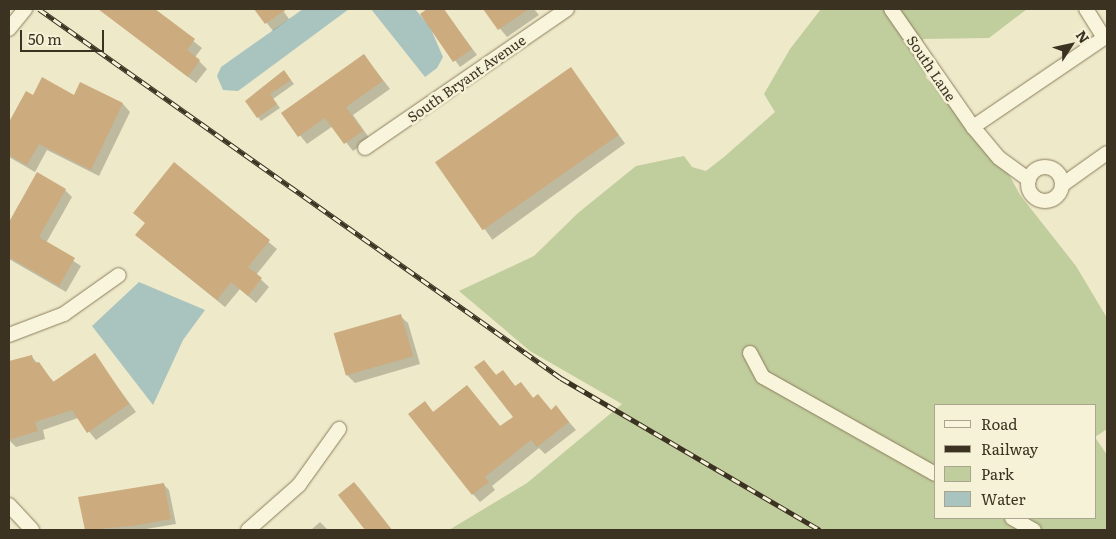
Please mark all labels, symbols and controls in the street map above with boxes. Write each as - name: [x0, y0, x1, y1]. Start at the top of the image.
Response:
- scale bar: [22, 20, 106, 52]
- north arrow: [1046, 20, 1096, 70]
- text: N: [1072, 26, 1095, 47]
- text: 50 m: [28, 27, 62, 50]
- street label: South Bryant Avenue: [404, 31, 528, 125]
- street label: South Lane: [904, 32, 960, 104]
- legend: [934, 404, 1096, 519]
- text: Road: [981, 412, 1017, 435]
- text: Railway: [981, 437, 1038, 460]
- text: Park: [981, 462, 1014, 485]
- text: Water: [981, 487, 1026, 510]

